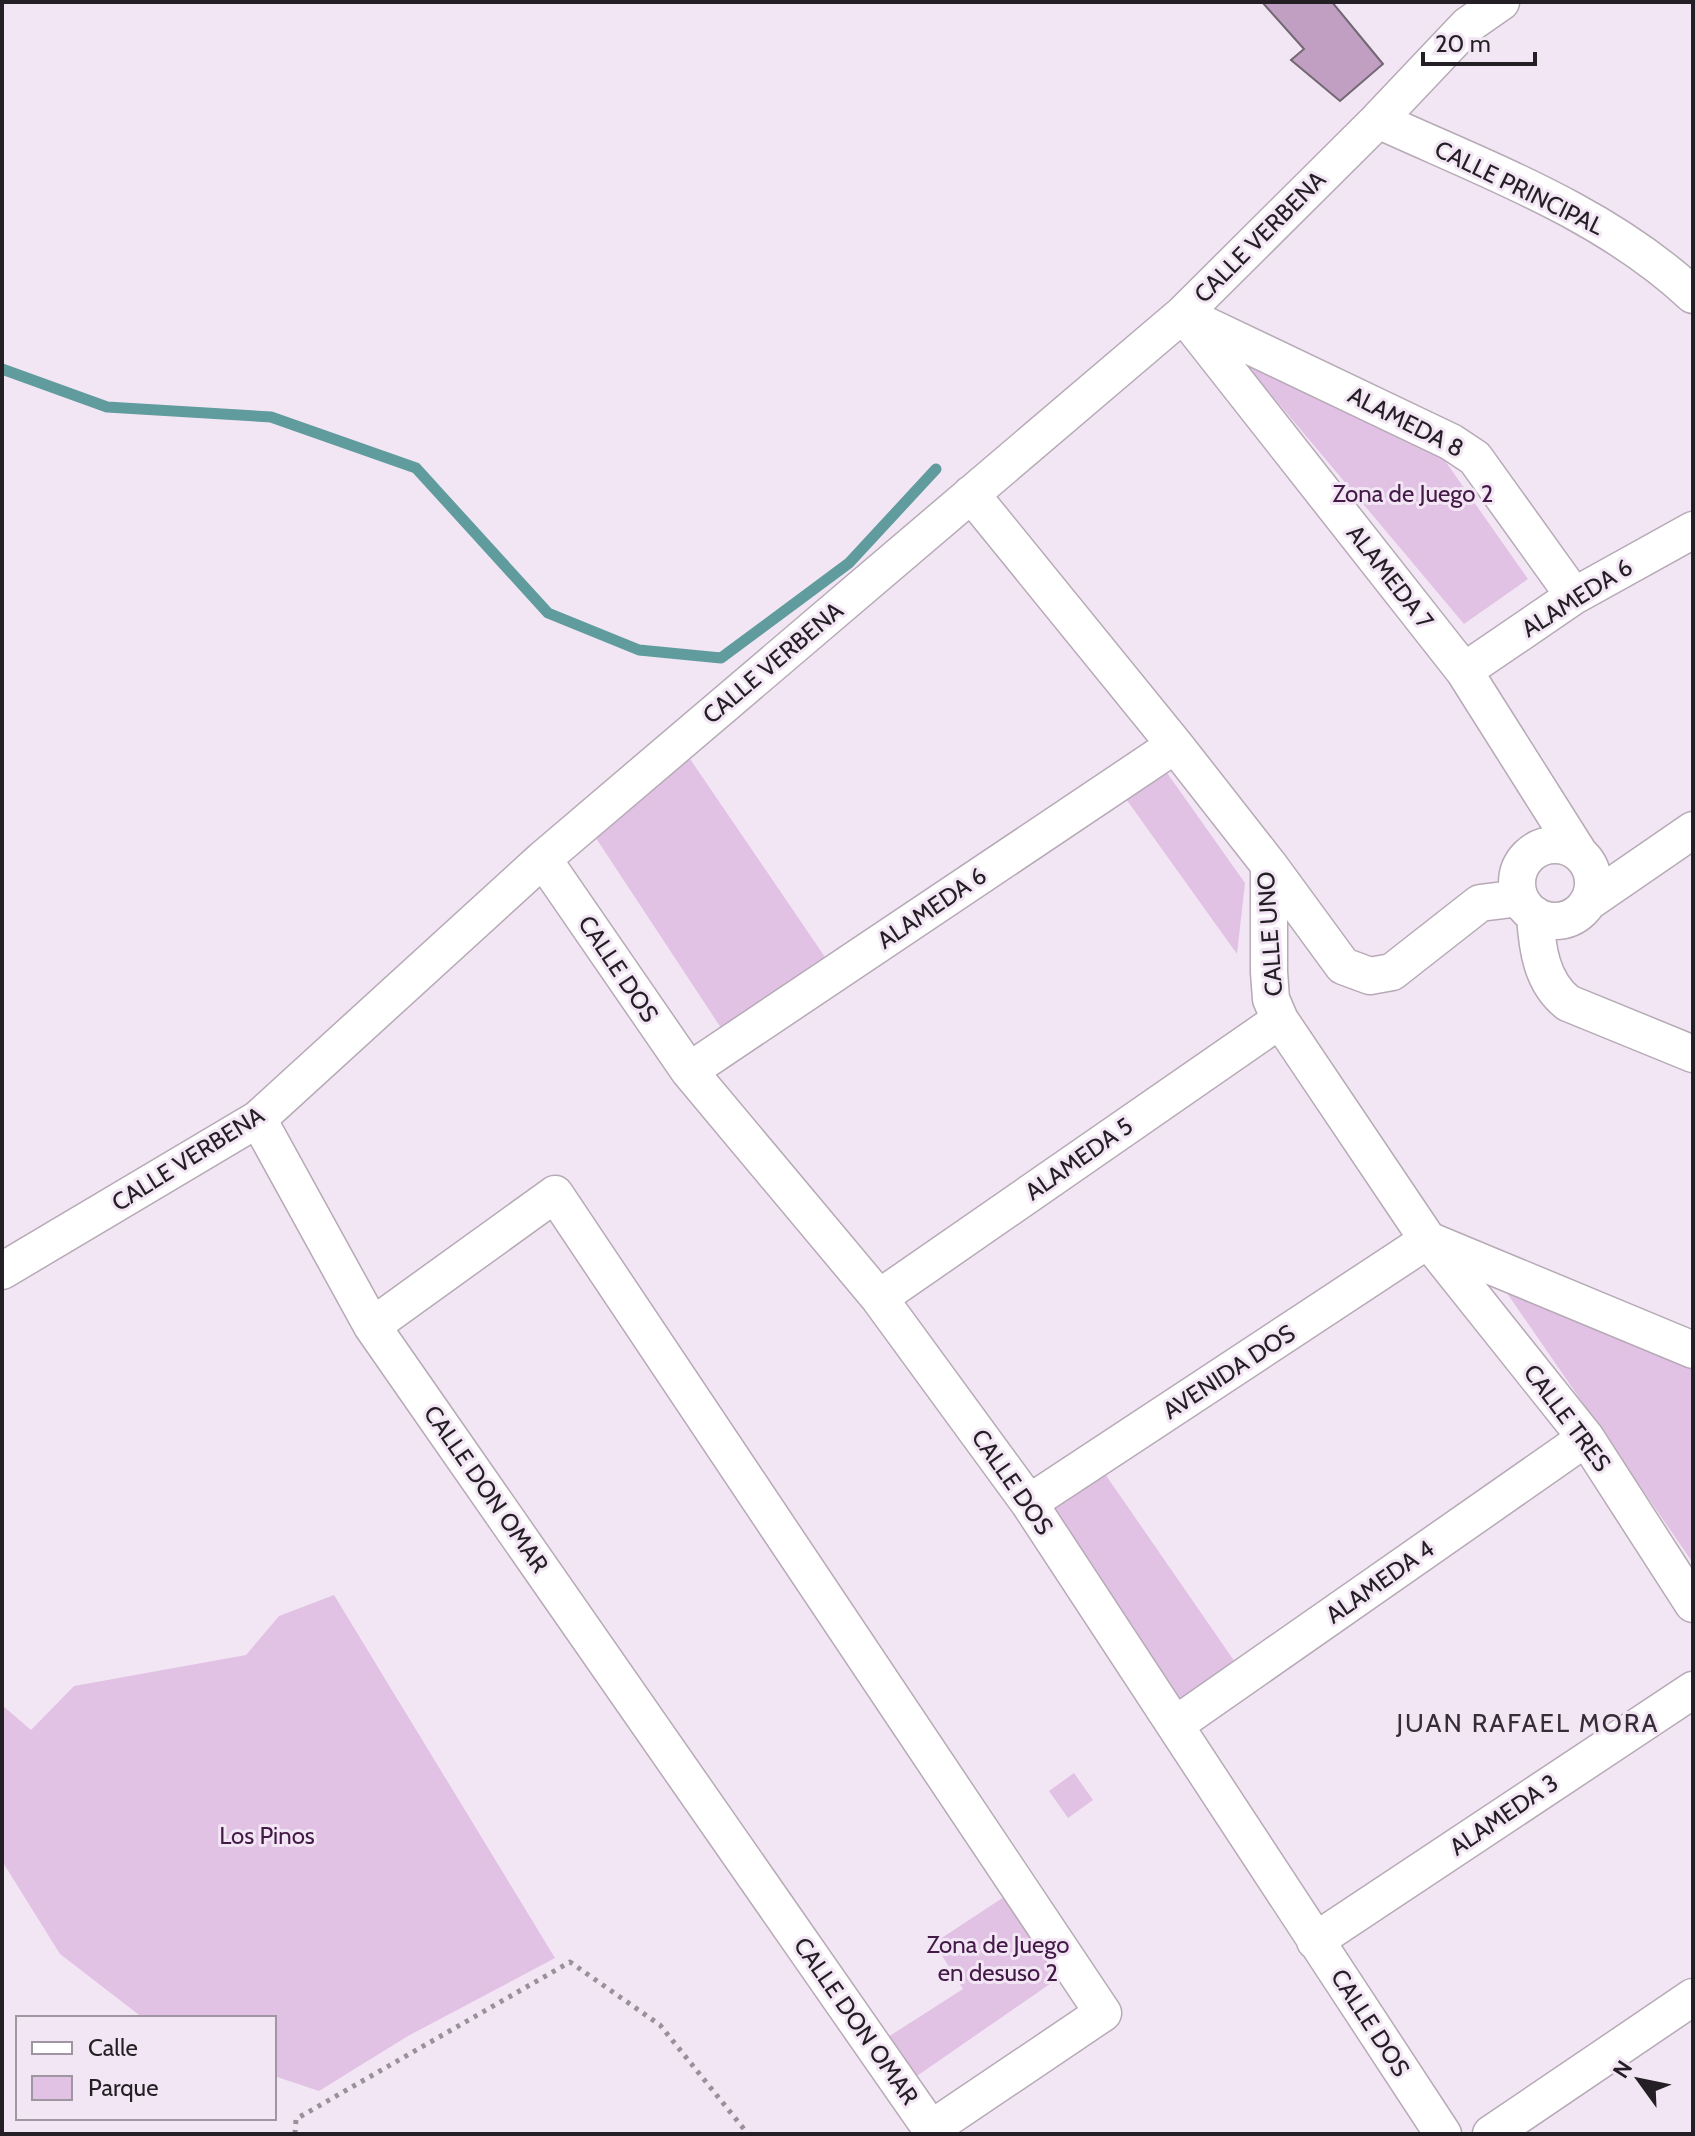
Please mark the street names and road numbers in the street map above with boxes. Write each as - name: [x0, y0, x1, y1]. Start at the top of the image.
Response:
- street label: CALLE PRINCIPAL: [1430, 134, 1608, 241]
- street label: CALLE VERBENA: [1188, 165, 1332, 308]
- street label: ALAMEDA 8: [1343, 380, 1469, 463]
- street label: ALAMEDA 7: [1341, 519, 1440, 634]
- street label: ALAMEDA 6: [1516, 552, 1638, 643]
- street label: CALLE VERBENA: [697, 595, 849, 730]
- street label: ALAMEDA 6: [872, 861, 992, 955]
- street label: CALLE UNO: [1251, 871, 1288, 997]
- street label: CALLE DOS: [572, 910, 665, 1028]
- street label: CALLE VERBENA: [106, 1100, 269, 1217]
- street label: ALAMEDA 5: [1019, 1111, 1138, 1206]
- street label: AVENIDA DOS: [1157, 1318, 1300, 1425]
- street label: CALLE TRES: [1518, 1358, 1617, 1477]
- street label: CALLE DON OMAR: [418, 1399, 555, 1578]
- street label: CALLE DOS: [965, 1423, 1059, 1540]
- street label: ALAMEDA 4: [1320, 1534, 1440, 1629]
- street label: ALAMEDA 3: [1444, 1768, 1563, 1861]
- street label: CALLE DON OMAR: [788, 1931, 925, 2110]
- street label: CALLE DOS: [1325, 1964, 1416, 2082]

